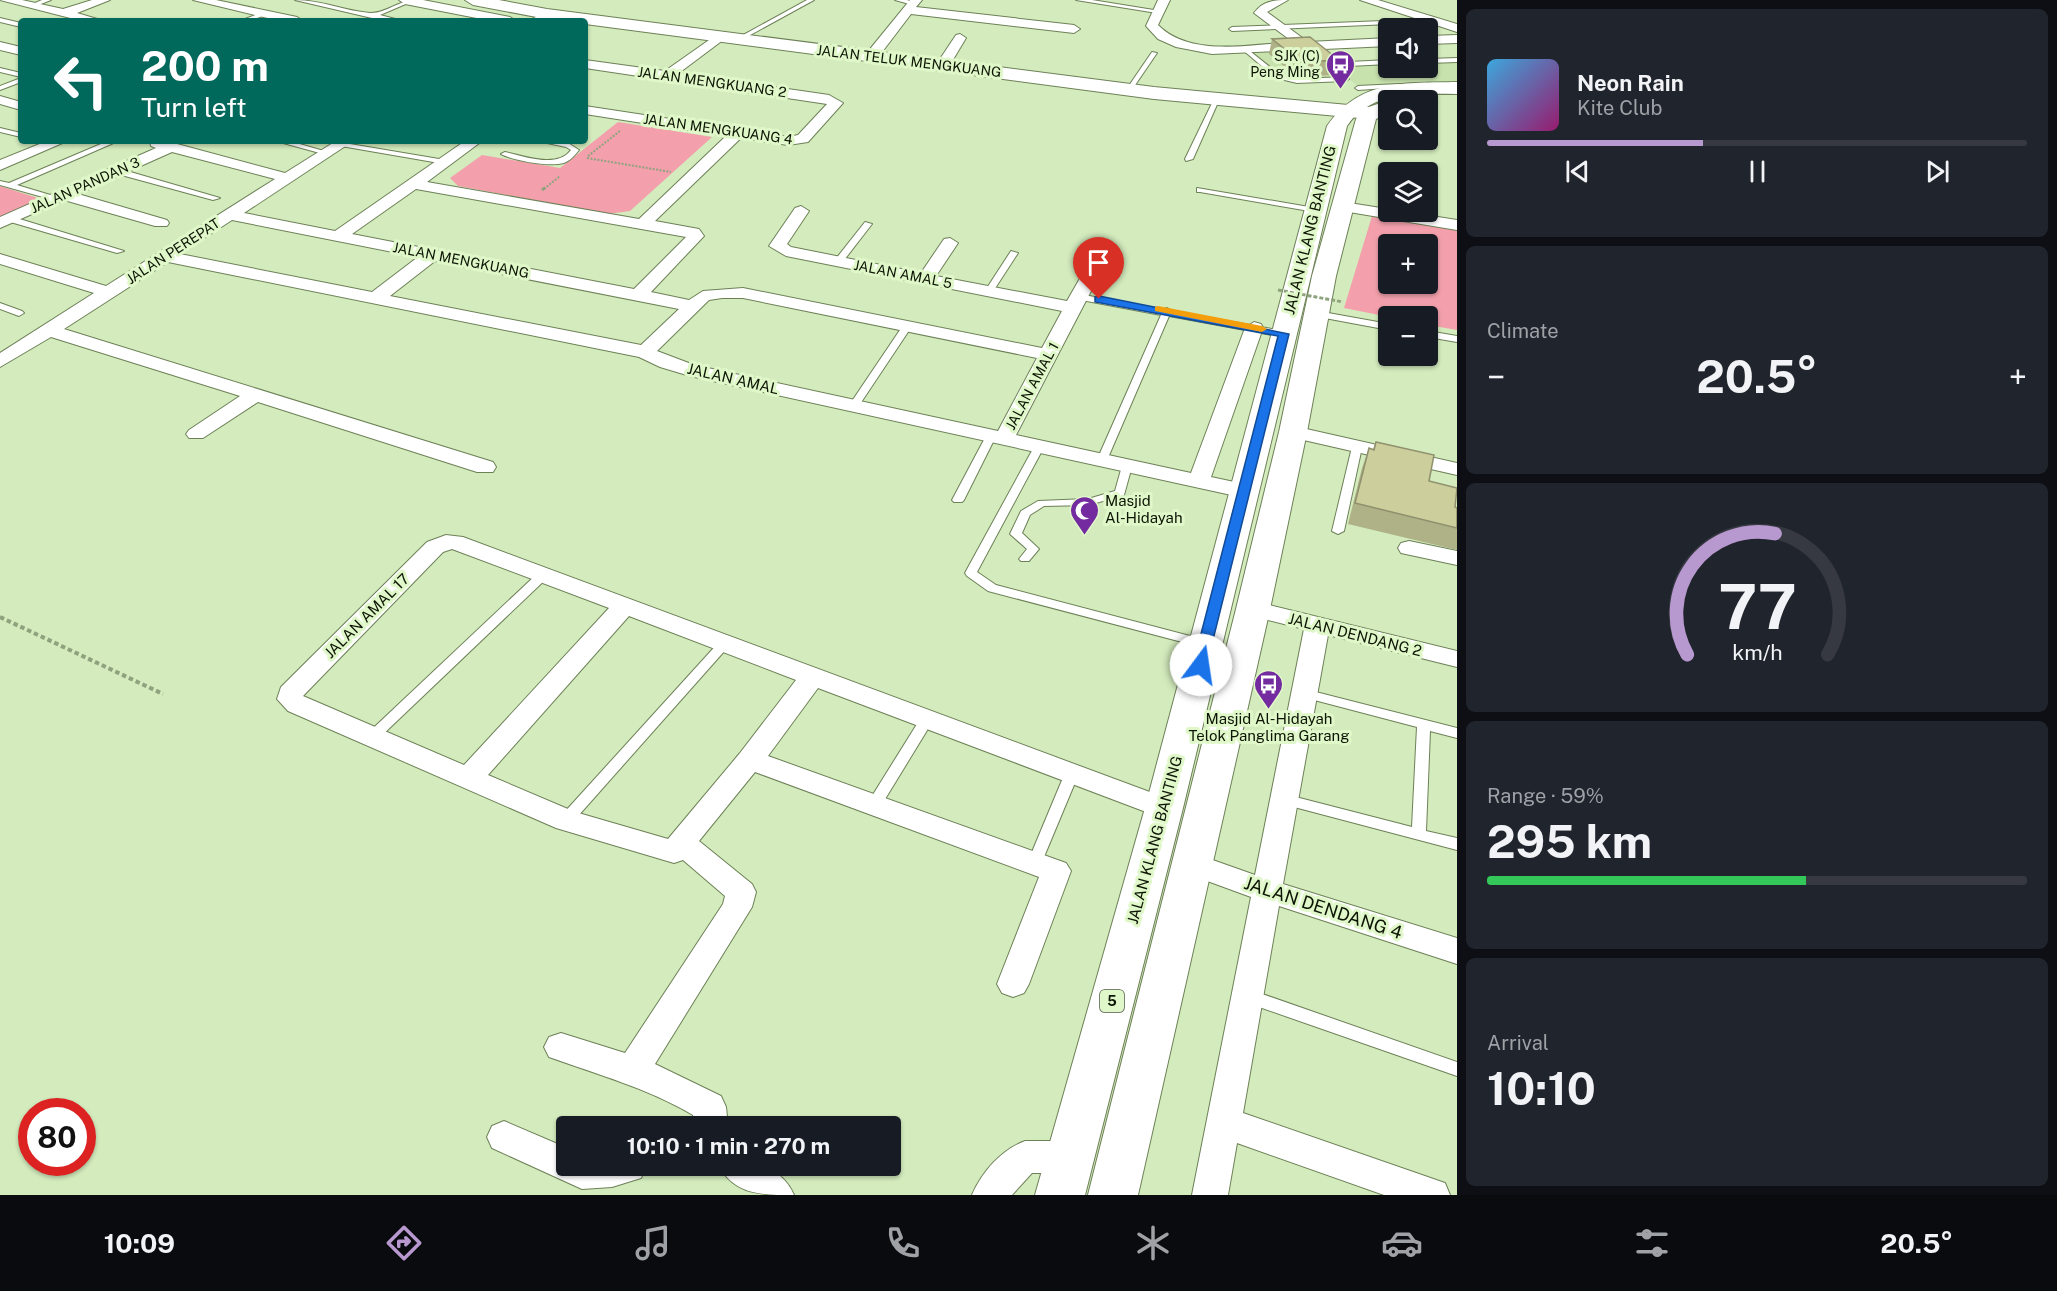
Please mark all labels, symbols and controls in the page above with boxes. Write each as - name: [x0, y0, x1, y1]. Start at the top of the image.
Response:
- map controls: [1378, 18, 1438, 366]
- button: sound: [1378, 18, 1438, 78]
- text: 200 m: [141, 41, 269, 90]
- icon: left: [42, 42, 120, 120]
- street label: JALAN TELUK MENGKUANG: [816, 42, 1002, 80]
- place label: SJK (C) Peng Ming: [1250, 48, 1320, 80]
- bus stop icon: SJK (C) Peng Ming: [1325, 48, 1357, 90]
- street label: JALAN MENGKUANG 2: [637, 64, 787, 100]
- text: Neon Rain: [1577, 70, 1684, 96]
- button: search: [1378, 90, 1438, 150]
- text: Turn left: [141, 91, 247, 123]
- text: Kite Club: [1577, 96, 1662, 120]
- street label: JALAN MENGKUANG 4: [642, 111, 794, 147]
- street label: JALAN KLANG BANTING: [1280, 144, 1339, 316]
- street label: JALAN PANDAN 3: [28, 154, 142, 216]
- icon: previous: [1561, 155, 1594, 188]
- icon: pause: [1741, 155, 1774, 188]
- icon: next: [1921, 155, 1954, 188]
- button: layers: [1378, 162, 1438, 222]
- street label: JALAN PEREPAT: [123, 215, 223, 287]
- button: +: [1378, 234, 1438, 294]
- pin: [1073, 237, 1124, 299]
- street label: JALAN MENGKUANG: [392, 239, 530, 281]
- icon: arrive: [1082, 246, 1115, 279]
- street label: JALAN AMAL 5: [852, 257, 954, 291]
- button: −: [1378, 306, 1438, 366]
- text: Climate: [1487, 319, 1559, 343]
- street label: JALAN AMAL 1: [1002, 340, 1062, 432]
- text: 20.5°: [1696, 350, 1818, 403]
- text: −: [1487, 358, 1505, 396]
- text: +: [2009, 358, 2027, 396]
- street label: JALAN AMAL: [686, 360, 781, 397]
- place label: Masjid Al-Hidayah: [1105, 492, 1183, 526]
- mosque icon: Masjid Al-Hidayah: [1068, 494, 1100, 536]
- street label: JALAN AMAL 17: [321, 570, 412, 661]
- text: 77: [1718, 570, 1796, 643]
- street label: JALAN DENDANG 2: [1287, 610, 1424, 659]
- position arrow: [1169, 633, 1233, 697]
- text: km/h: [1732, 640, 1782, 665]
- bus stop icon: Masjid Al-Hidayah Telok Panglima Garang: [1253, 668, 1285, 710]
- place label: Masjid Al-Hidayah Telok Panglima Garang: [1188, 710, 1350, 744]
- street label: JALAN KLANG BANTING: [1124, 754, 1185, 926]
- text: Range · 59%: [1487, 784, 1604, 808]
- text: 295 km: [1487, 815, 1652, 868]
- street label: JALAN DENDANG 4: [1241, 872, 1405, 943]
- road number: 5: [1100, 990, 1124, 1012]
- text: Arrival: [1487, 1031, 1549, 1055]
- text: 10:10: [1487, 1062, 1596, 1115]
- speed limit sign: 80: [18, 1098, 96, 1176]
- text: 10:10 · 1 min · 270 m: [627, 1133, 830, 1159]
- icon: directions: [383, 1222, 425, 1264]
- icon: music: [632, 1222, 674, 1264]
- icon: phone: [882, 1222, 924, 1264]
- icon: climate: [1132, 1222, 1174, 1264]
- icon: car: [1381, 1222, 1423, 1264]
- icon: filters: [1631, 1222, 1673, 1264]
- text: 10:09: [104, 1227, 175, 1259]
- text: 20.5°: [1880, 1227, 1953, 1259]

